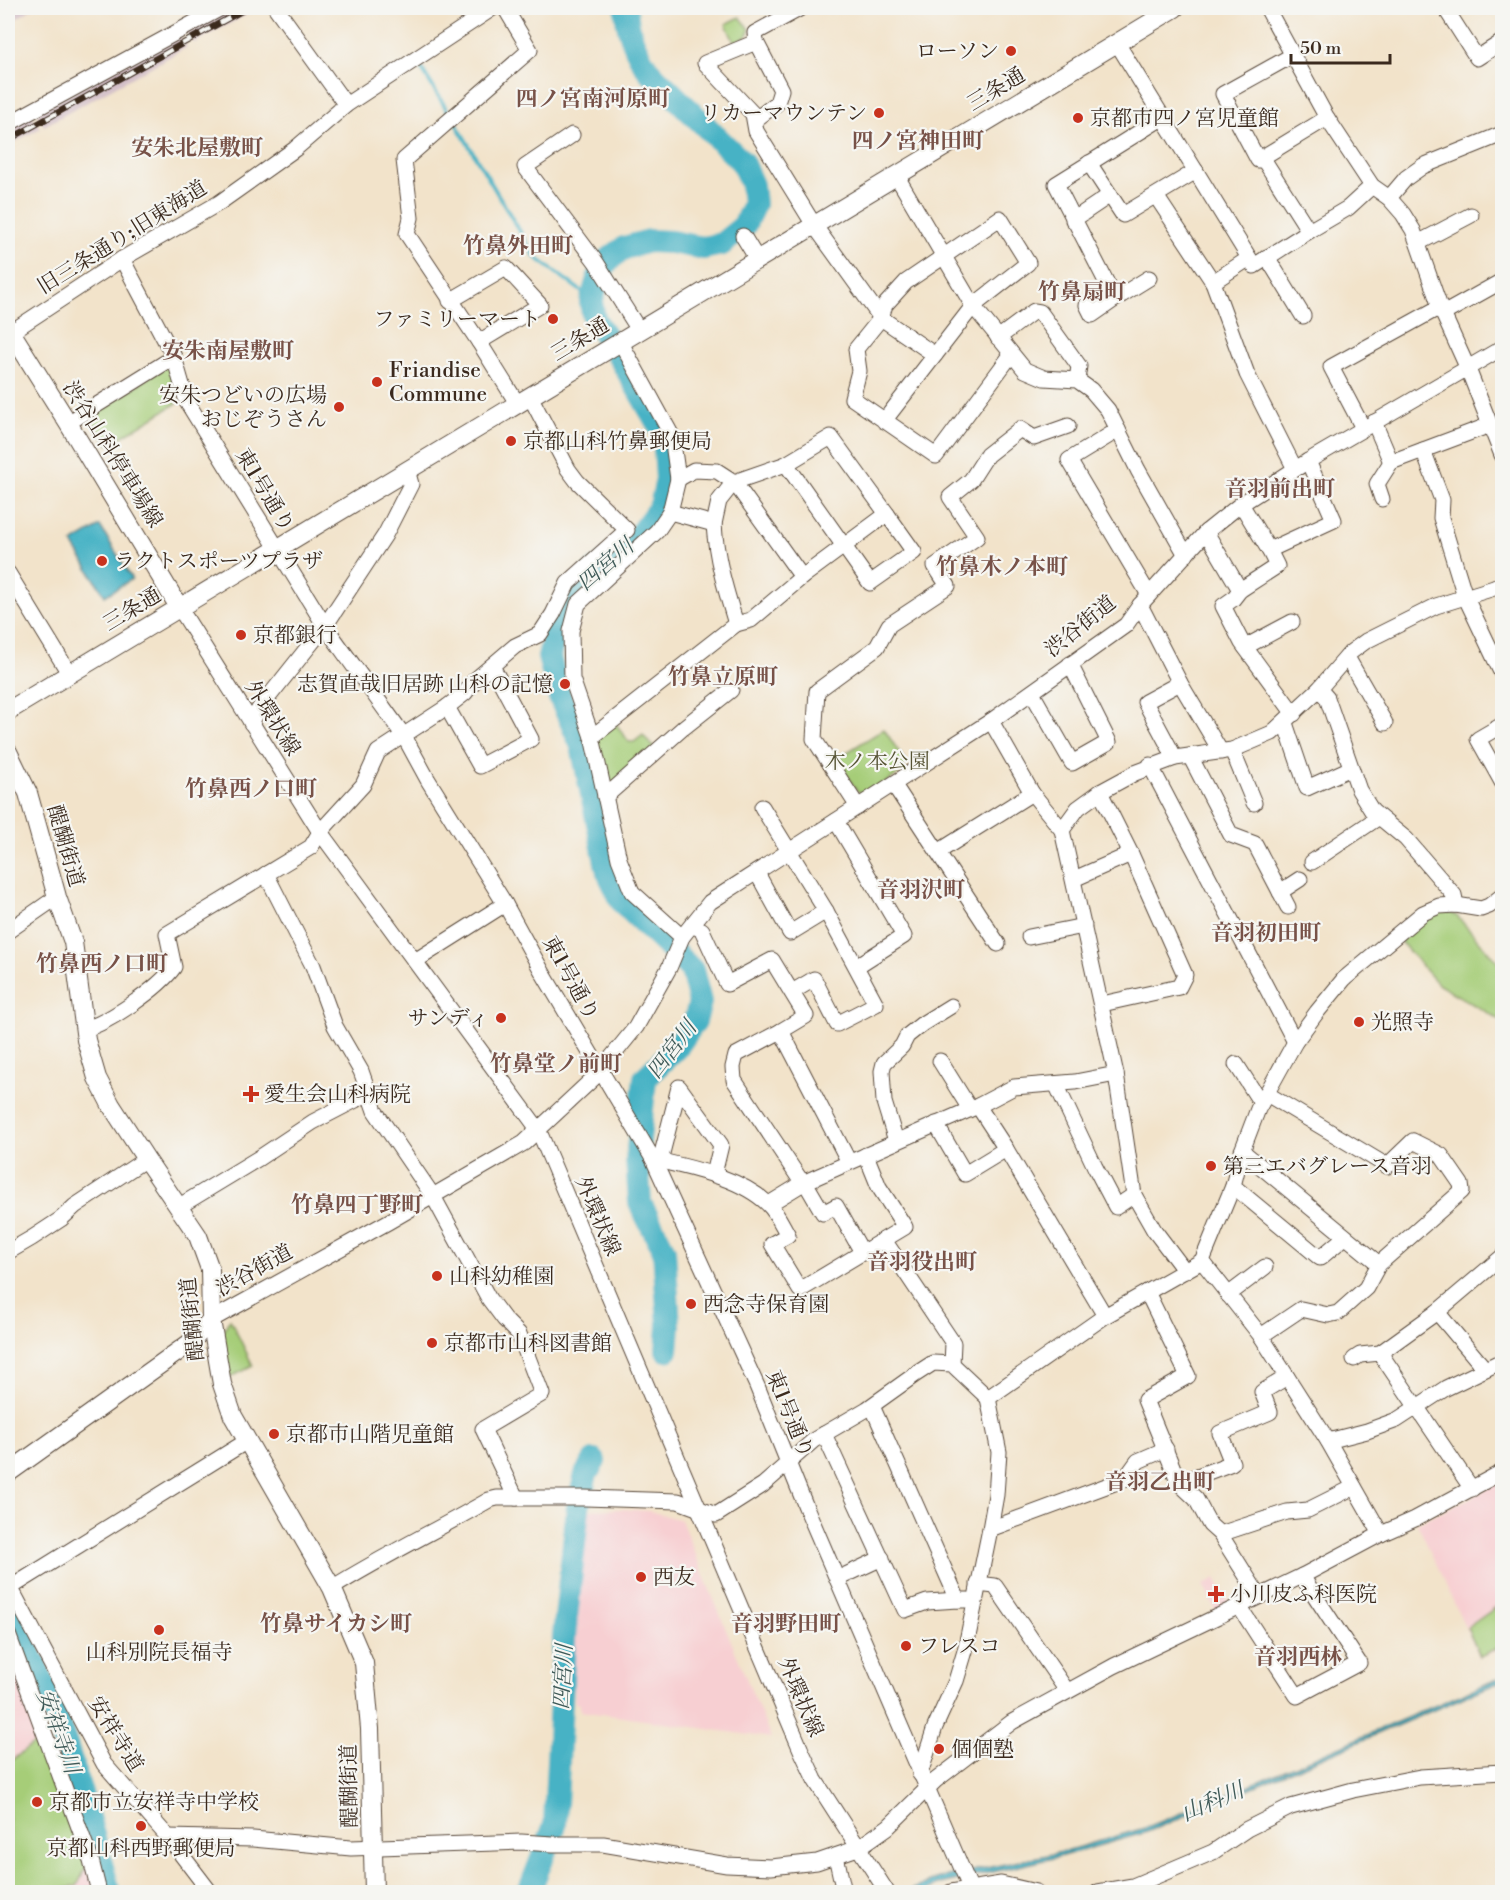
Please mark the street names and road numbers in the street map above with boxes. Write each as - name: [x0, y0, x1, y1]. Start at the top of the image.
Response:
- street label: 三条通: [963, 62, 1030, 117]
- street label: 旧三条通り;旧東海道: [33, 175, 212, 301]
- street label: 三条通: [547, 312, 614, 367]
- street label: 渋谷山科停車場線: [57, 376, 168, 533]
- street label: 東1号通り: [229, 444, 299, 537]
- street label: 三条通: [99, 582, 166, 637]
- street label: 渋谷街道: [1040, 590, 1121, 663]
- street label: 外環状線: [239, 676, 305, 761]
- street label: 醍醐街道: [41, 802, 89, 890]
- street label: 東1号通り: [536, 931, 604, 1025]
- street label: 外環状線: [569, 1173, 625, 1260]
- street label: 渋谷街道: [211, 1239, 298, 1303]
- street label: 醍醐街道: [176, 1276, 210, 1362]
- street label: 東1号通り: [760, 1366, 819, 1462]
- street label: 外環状線: [772, 1654, 828, 1741]
- street label: 安祥寺道: [82, 1692, 148, 1777]
- street label: 醍醐街道: [336, 1744, 364, 1828]

